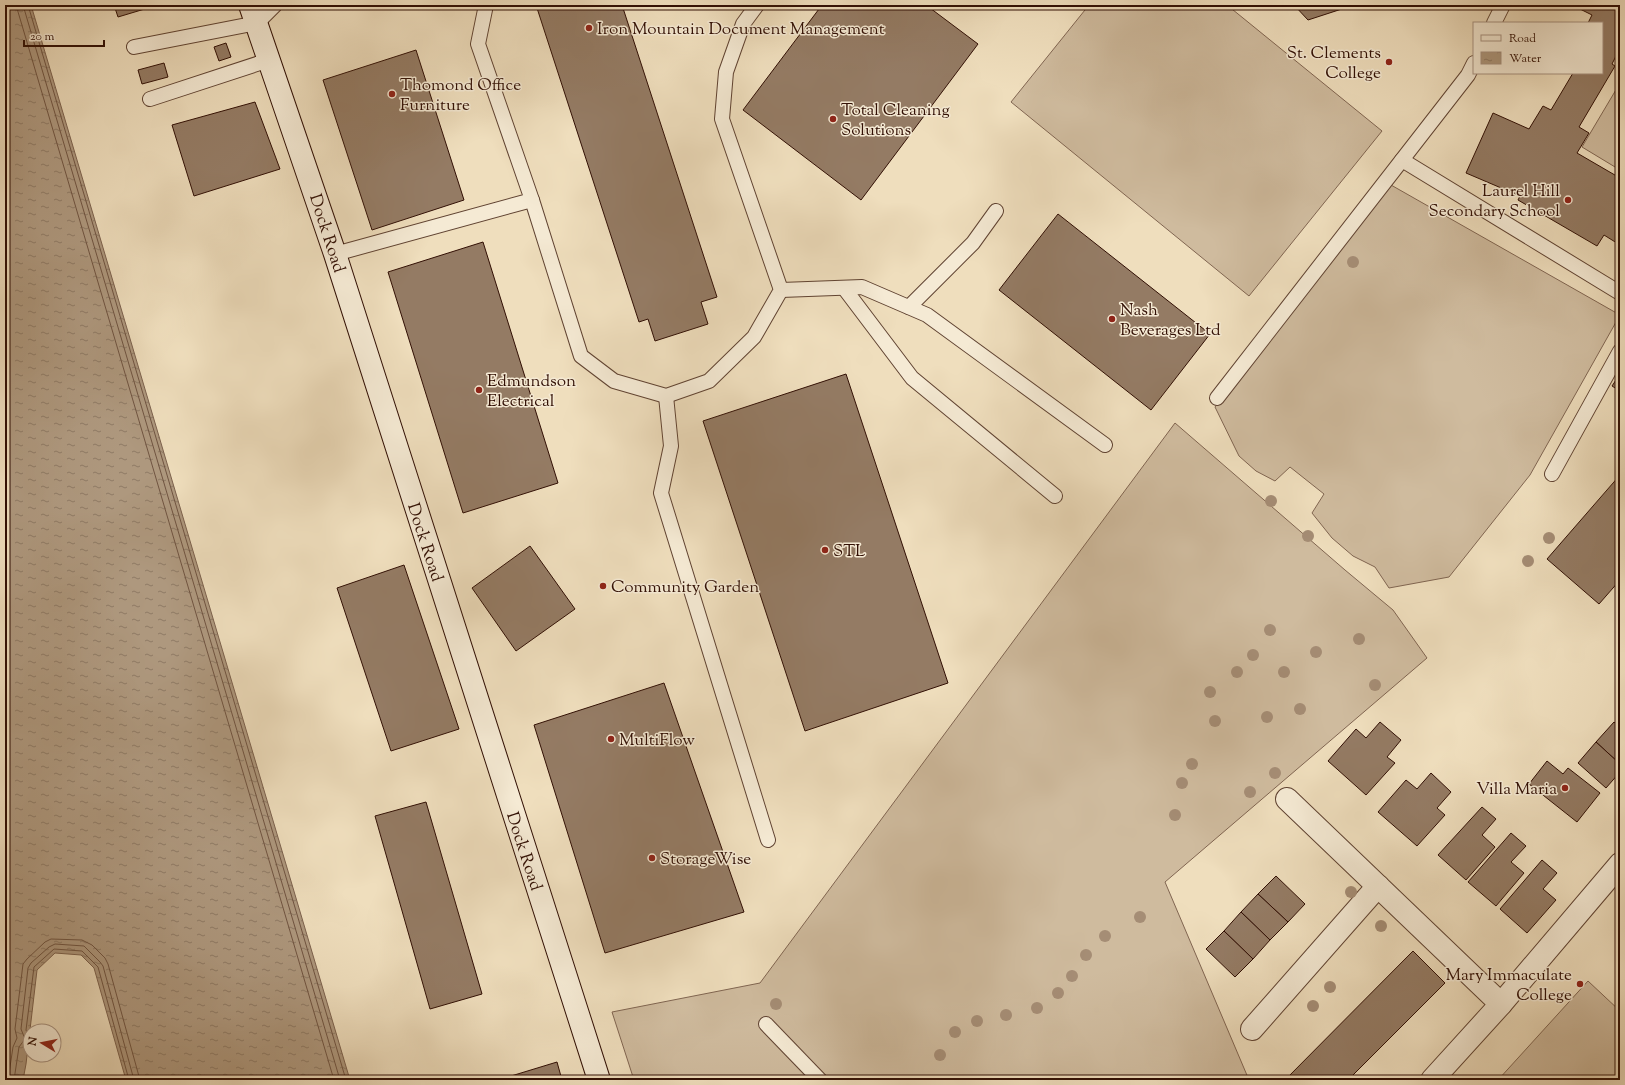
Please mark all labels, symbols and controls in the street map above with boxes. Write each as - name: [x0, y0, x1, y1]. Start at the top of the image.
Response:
- place label: Iron Mountain Document Management: [597, 18, 885, 42]
- scale bar: [24, 22, 104, 48]
- legend: [1473, 22, 1603, 74]
- marker: Iron Mountain Document Management: [584, 23, 594, 33]
- text: 20 m: [30, 28, 55, 46]
- text: Road: [1509, 30, 1536, 48]
- place label: St. Clements College: [1287, 42, 1381, 86]
- text: Water: [1509, 50, 1542, 68]
- marker: St. Clements College: [1384, 57, 1394, 67]
- place label: Thomond Office Furniture: [400, 74, 521, 118]
- marker: Thomond Office Furniture: [387, 89, 397, 99]
- place label: Total Cleaning Solutions: [841, 99, 950, 143]
- marker: Total Cleaning Solutions: [828, 114, 838, 124]
- place label: Laurel Hill Secondary School: [1429, 180, 1560, 224]
- street label: Dock Road: [302, 191, 350, 276]
- marker: Laurel Hill Secondary School: [1563, 195, 1573, 205]
- place label: Nash Beverages Ltd: [1120, 299, 1221, 343]
- marker: Nash Beverages Ltd: [1107, 314, 1117, 324]
- place label: Edmundson Electrical: [487, 370, 576, 414]
- marker: Edmundson Electrical: [474, 385, 484, 395]
- street label: Dock Road: [400, 500, 448, 585]
- place label: STL: [833, 540, 865, 564]
- marker: STL: [820, 545, 830, 555]
- place label: Community Garden: [611, 576, 759, 600]
- marker: Community Garden: [598, 581, 608, 591]
- place label: MultiFlow: [619, 729, 695, 753]
- marker: MultiFlow: [606, 734, 616, 744]
- place label: Villa Maria: [1476, 778, 1557, 802]
- marker: Villa Maria: [1560, 783, 1570, 793]
- street label: Dock Road: [499, 809, 547, 894]
- place label: StorageWise: [660, 848, 751, 872]
- marker: StorageWise: [647, 853, 657, 863]
- place label: Mary Immaculate College: [1445, 964, 1572, 1008]
- marker: Mary Immaculate College: [1575, 979, 1585, 989]
- north arrow: [22, 1023, 62, 1063]
- text: N: [24, 1036, 42, 1048]

